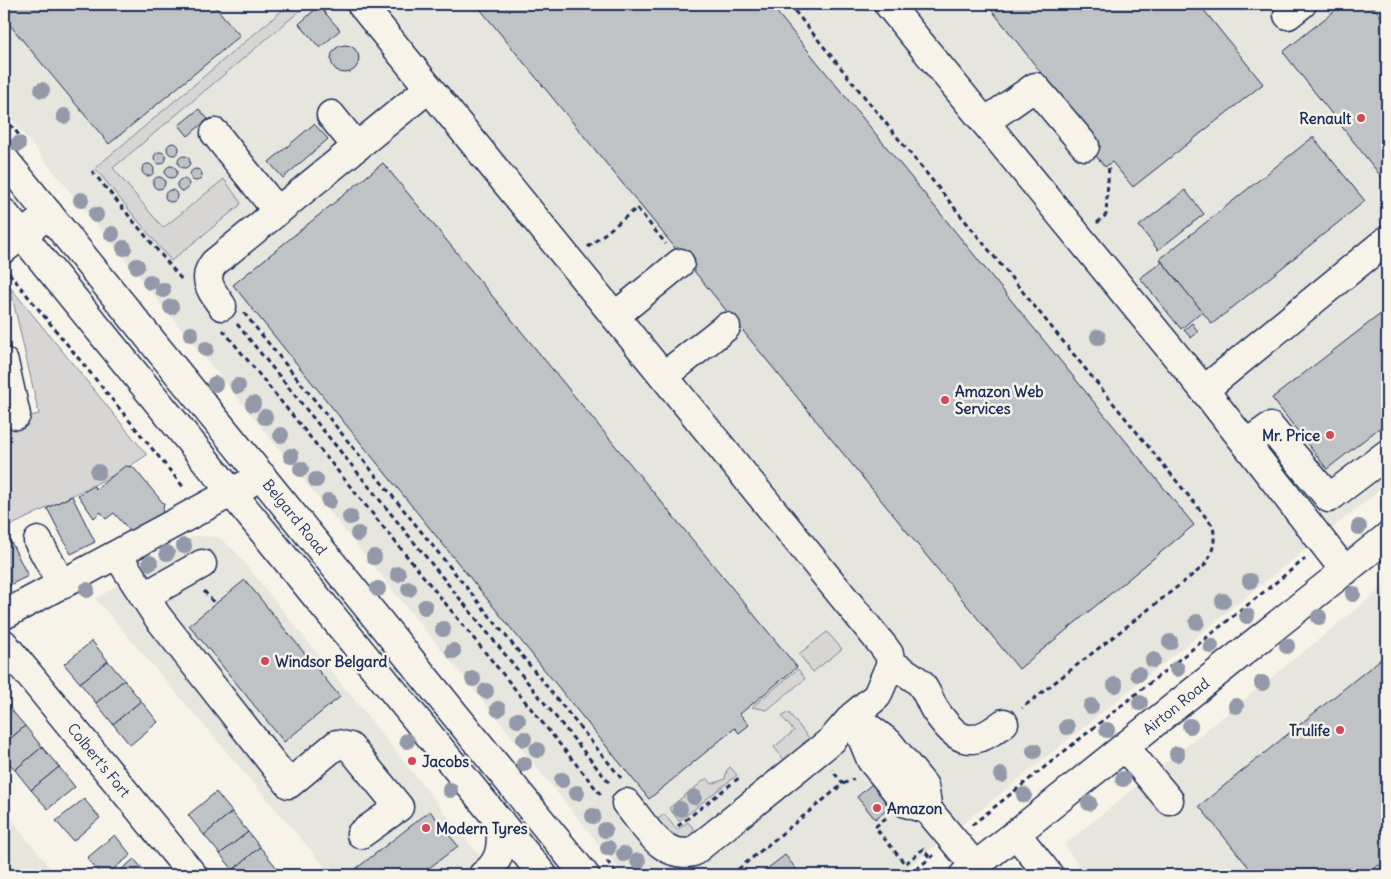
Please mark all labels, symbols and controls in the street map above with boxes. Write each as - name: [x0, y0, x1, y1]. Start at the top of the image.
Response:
- place label: Renault: [1299, 109, 1352, 128]
- marker: Renault: [1355, 112, 1367, 124]
- place label: Amazon Web Services: [955, 382, 1044, 418]
- marker: Amazon Web Services: [939, 394, 951, 406]
- place label: Mr. Price: [1262, 426, 1320, 445]
- marker: Mr. Price: [1324, 429, 1336, 441]
- street label: Belgard Road: [259, 475, 331, 559]
- place label: Windsor Belgard: [275, 652, 388, 672]
- marker: Windsor Belgard: [259, 655, 271, 667]
- street label: Airton Road: [1139, 673, 1213, 739]
- street label: Colbert's Fort: [63, 719, 135, 801]
- place label: Trulife: [1289, 721, 1330, 740]
- marker: Trulife: [1334, 724, 1346, 736]
- place label: Jacobs: [422, 752, 469, 771]
- marker: Jacobs: [406, 755, 418, 767]
- place label: Amazon: [887, 799, 943, 818]
- marker: Amazon: [871, 802, 883, 814]
- place label: Modern Tyres: [436, 819, 528, 839]
- marker: Modern Tyres: [420, 822, 432, 834]

